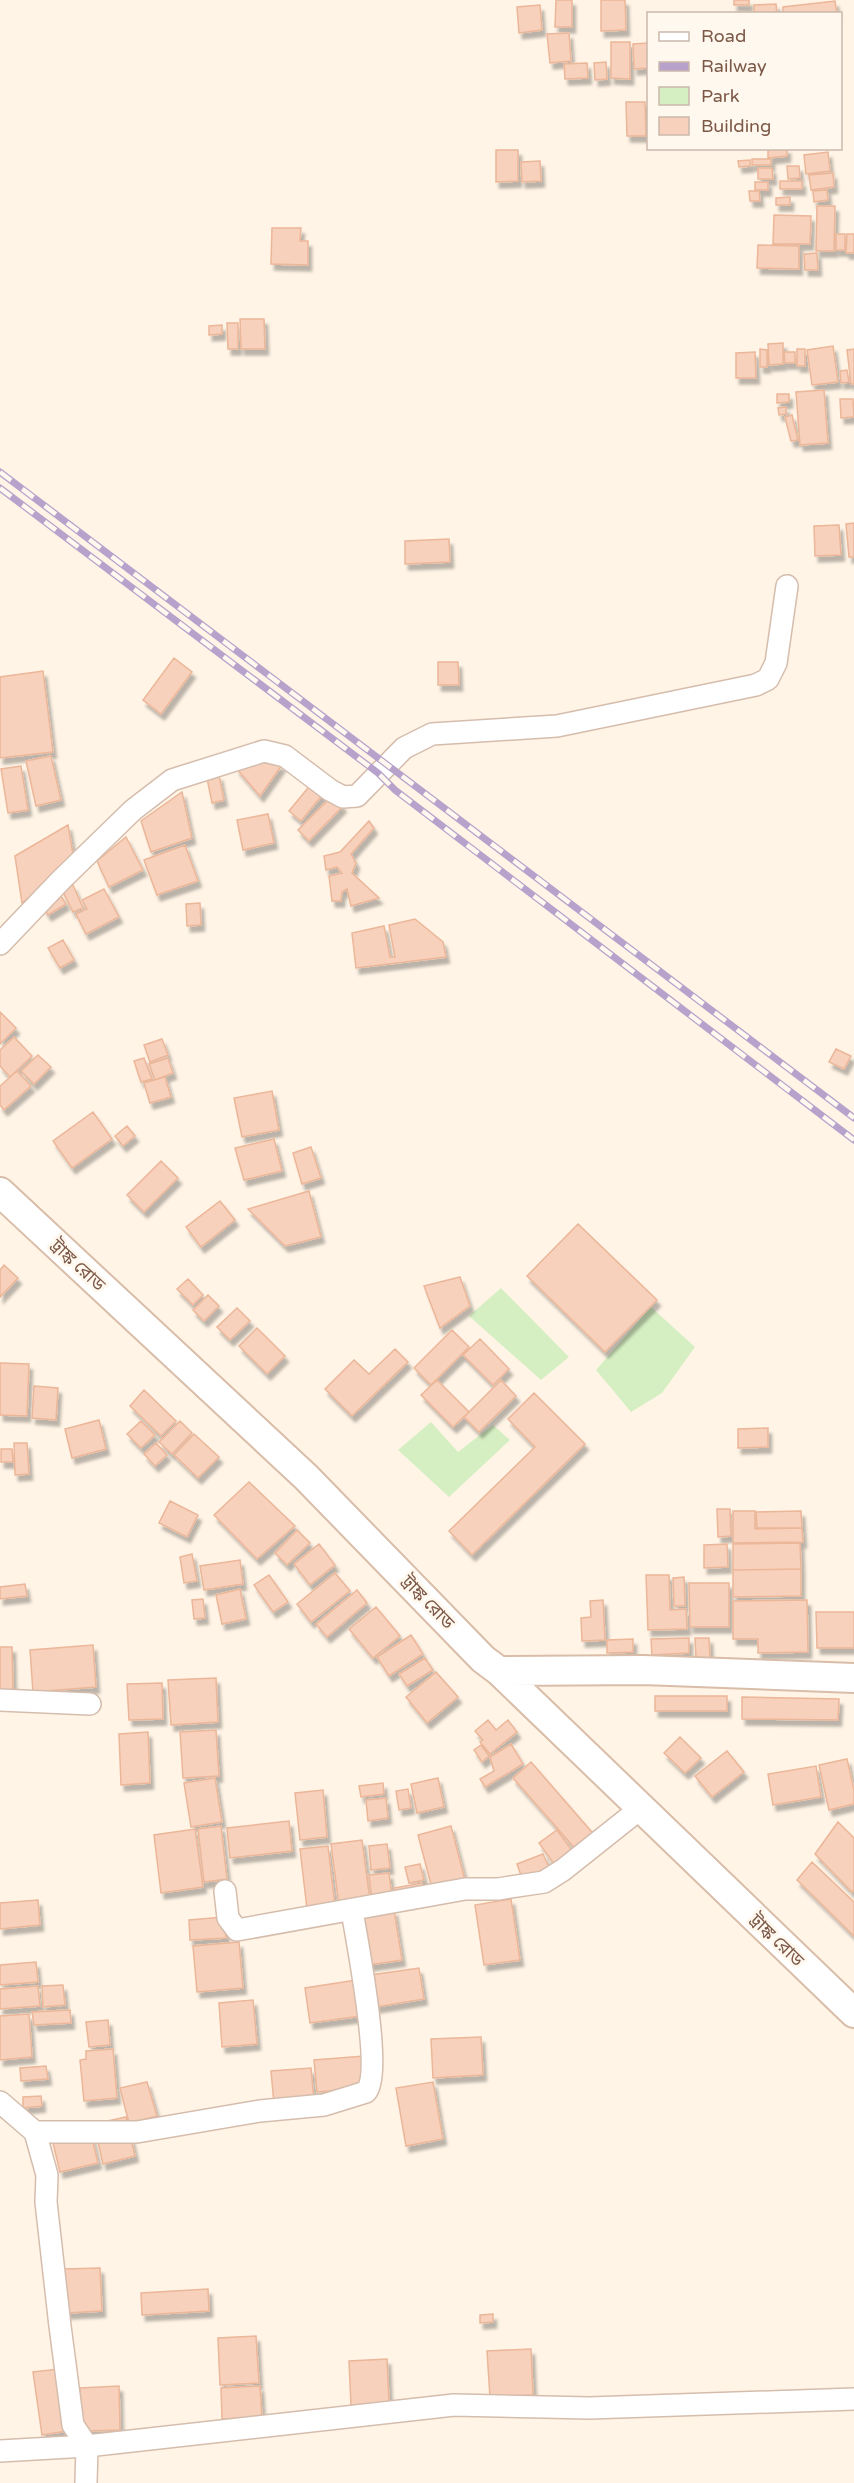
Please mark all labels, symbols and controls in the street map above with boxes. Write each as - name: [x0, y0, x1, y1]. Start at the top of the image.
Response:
- legend: [647, 12, 842, 150]
- text: Road: [701, 25, 746, 47]
- text: Railway: [701, 55, 767, 77]
- text: Park: [701, 85, 740, 107]
- text: Building: [701, 115, 771, 137]
- street label: ট্রাঙ্ক রোড: [45, 1234, 110, 1296]
- street label: ট্রাঙ্ক রোড: [396, 1570, 459, 1634]
- street label: ট্রাঙ্ক রোড: [745, 1908, 809, 1971]

